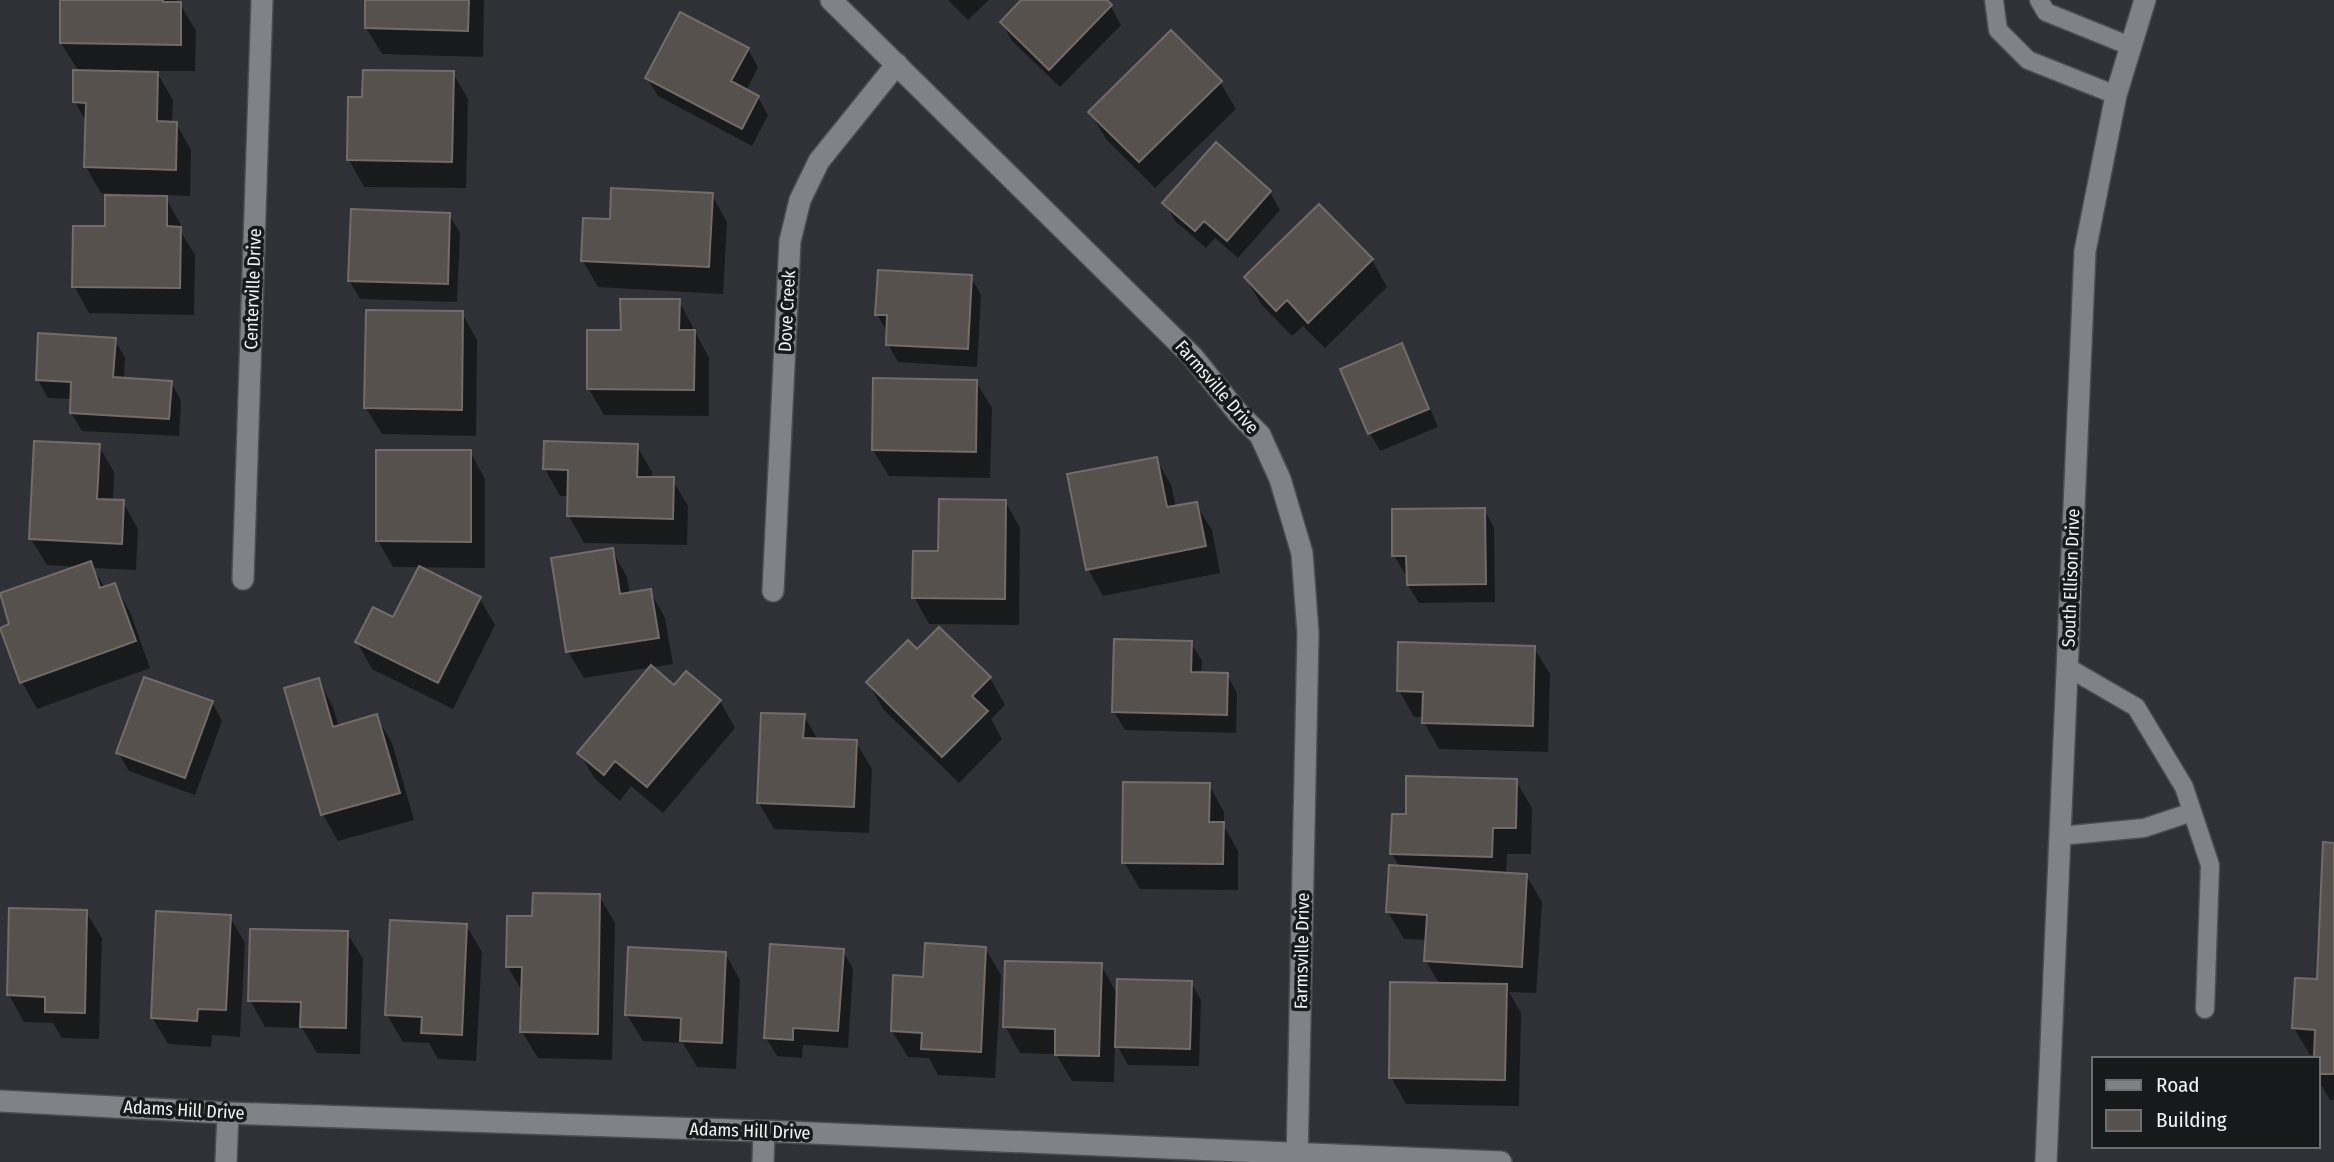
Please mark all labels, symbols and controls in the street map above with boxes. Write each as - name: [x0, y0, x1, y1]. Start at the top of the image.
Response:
- street label: Centerville Drive: [240, 228, 266, 350]
- street label: Dove Creek: [774, 269, 800, 352]
- street label: Farmsville Drive: [1171, 336, 1264, 438]
- street label: South Ellison Drive: [2058, 508, 2084, 648]
- street label: Farmsville Drive: [1290, 893, 1314, 1009]
- legend: [2092, 1057, 2320, 1148]
- text: Road: [2156, 1072, 2200, 1098]
- street label: Adams Hill Drive: [123, 1096, 245, 1124]
- text: Building: [2156, 1107, 2227, 1133]
- street label: Adams Hill Drive: [689, 1118, 811, 1144]

